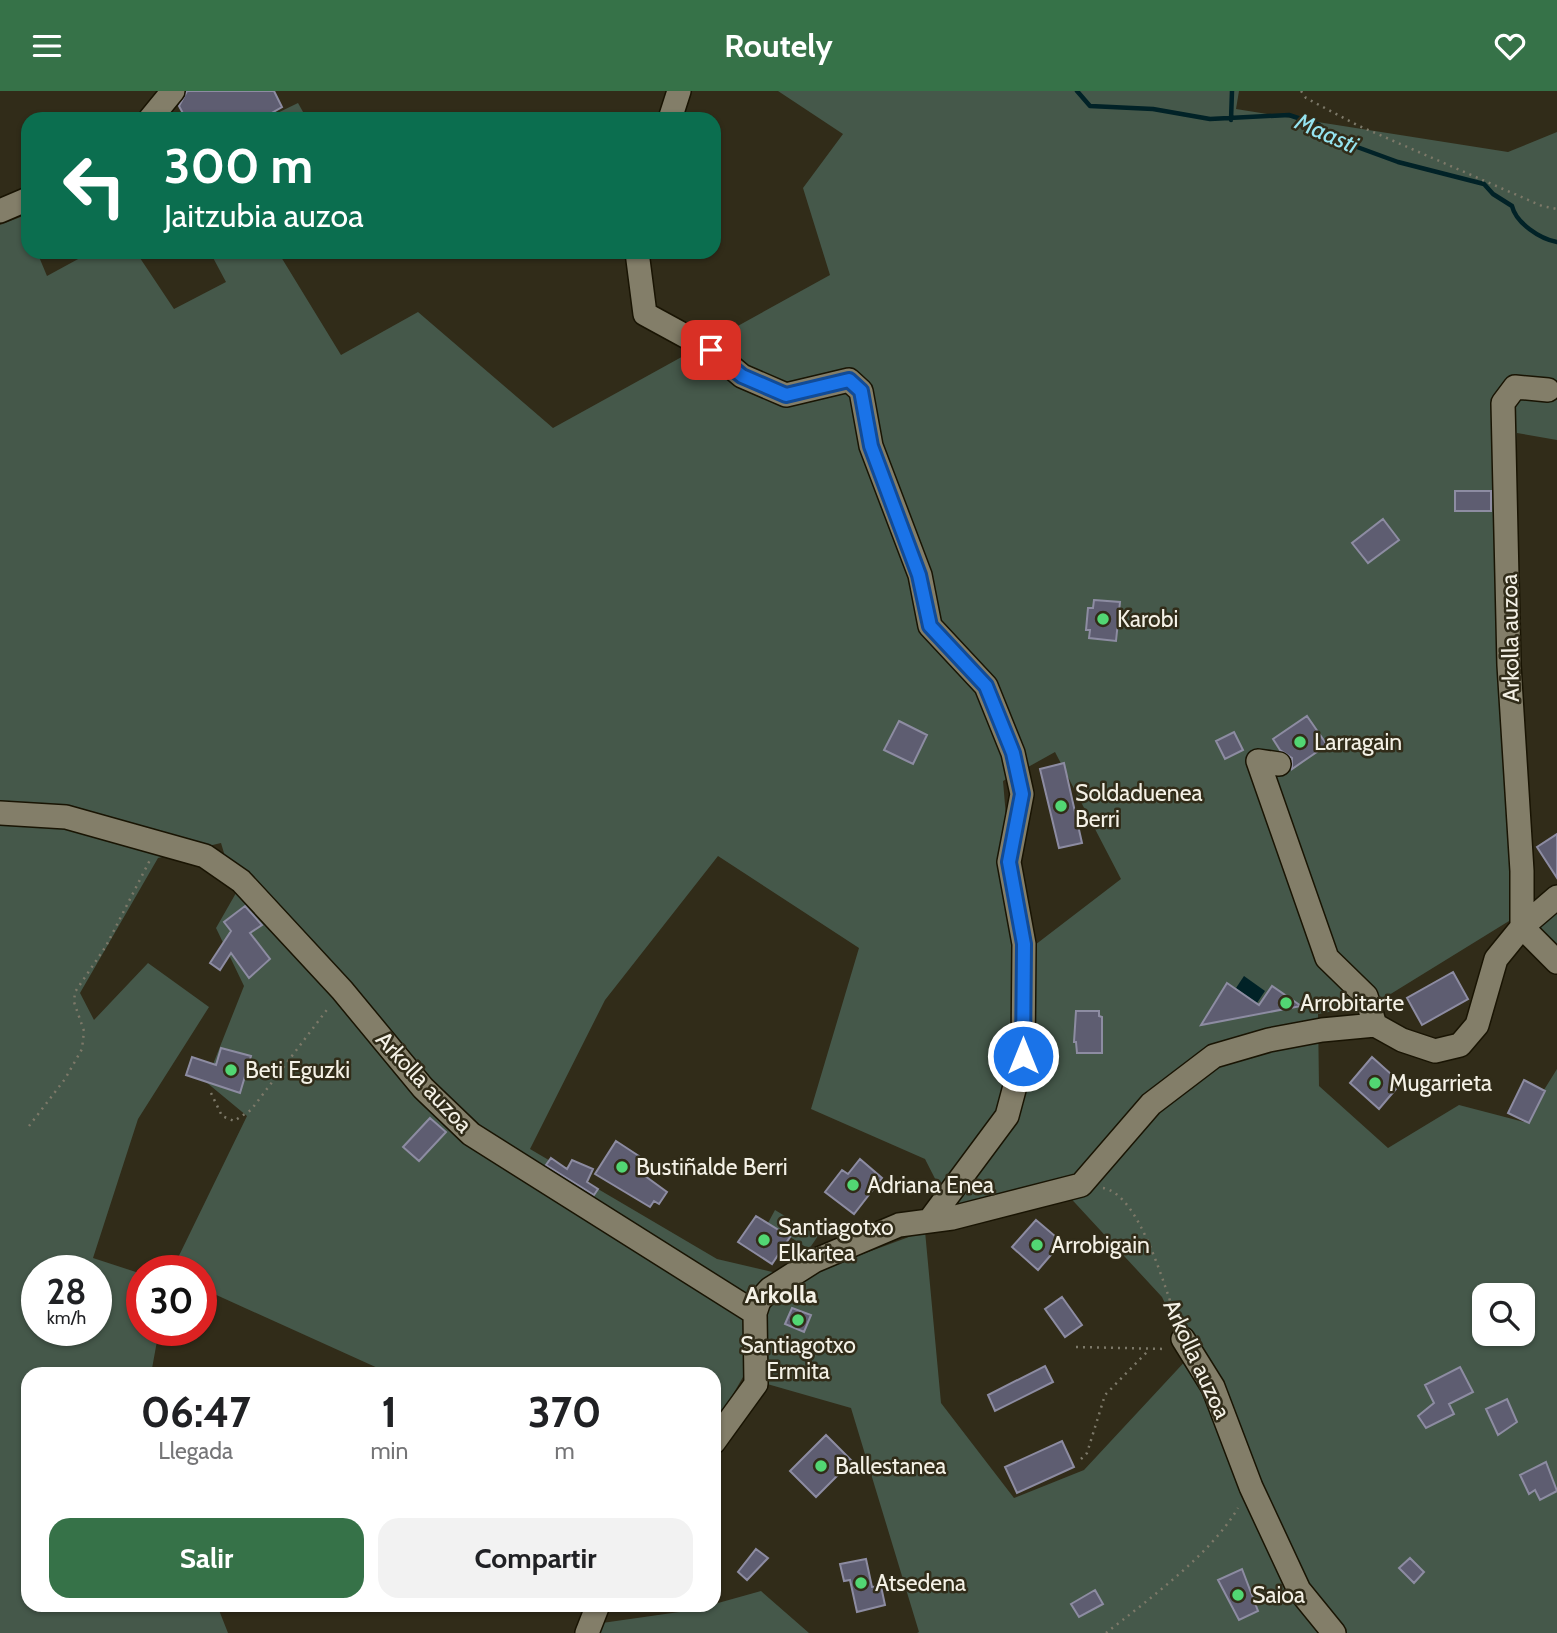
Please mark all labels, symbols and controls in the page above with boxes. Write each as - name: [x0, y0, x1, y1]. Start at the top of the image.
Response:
- text: Routely: [724, 26, 833, 65]
- icon: menu: [28, 27, 66, 65]
- icon: heart: [1491, 27, 1529, 65]
- water label: Maasti: [1290, 106, 1364, 160]
- text: 300 m: [164, 136, 313, 195]
- icon: left: [49, 140, 140, 231]
- text: Jaitzubia auzoa: [164, 196, 364, 235]
- pin: [681, 320, 741, 380]
- icon: arrive: [692, 331, 730, 369]
- street label: Arkolla auzoa: [1495, 574, 1525, 702]
- place label: Karobi: [1117, 605, 1178, 633]
- marker: Karobi: [1095, 611, 1111, 627]
- place label: Larragain: [1314, 728, 1402, 756]
- marker: Larragain: [1292, 734, 1308, 750]
- place label: Soldaduenea Berri: [1075, 779, 1202, 833]
- marker: Soldaduenea Berri: [1053, 798, 1069, 814]
- place label: Arrobitarte: [1300, 989, 1404, 1017]
- marker: Arrobitarte: [1278, 995, 1294, 1011]
- position arrow: [986, 1019, 1060, 1093]
- street label: Arkolla auzoa: [370, 1026, 478, 1138]
- place label: Beti Eguzki: [245, 1056, 350, 1084]
- marker: Beti Eguzki: [223, 1062, 239, 1078]
- place label: Mugarrieta: [1389, 1069, 1492, 1097]
- marker: Mugarrieta: [1367, 1075, 1383, 1091]
- place label: Bustiñalde Berri: [636, 1153, 788, 1181]
- marker: Bustiñalde Berri: [614, 1159, 630, 1175]
- place label: Adriana Enea: [867, 1171, 994, 1199]
- marker: Adriana Enea: [845, 1177, 861, 1193]
- place label: Santiagotxo Elkartea: [778, 1213, 894, 1267]
- place label: Arrobigain: [1051, 1231, 1150, 1259]
- marker: Santiagotxo Elkartea: [756, 1232, 772, 1248]
- marker: Arrobigain: [1029, 1237, 1045, 1253]
- speed limit sign: 30: [126, 1255, 217, 1346]
- text: 28: [47, 1270, 86, 1313]
- district label: Arkolla: [745, 1280, 817, 1309]
- map controls: [1472, 1283, 1535, 1346]
- button: search: [1472, 1283, 1535, 1346]
- street label: Arkolla auzoa: [1157, 1295, 1237, 1423]
- text: km/h: [47, 1307, 86, 1329]
- marker: Santiagotxo Ermita: [790, 1312, 806, 1328]
- place label: Santiagotxo Ermita: [740, 1331, 856, 1385]
- text: 06:47: [141, 1386, 251, 1438]
- text: 1: [382, 1386, 397, 1438]
- text: 370: [528, 1386, 601, 1438]
- text: Llegada: [158, 1437, 233, 1465]
- text: min: [370, 1437, 408, 1465]
- text: m: [555, 1437, 575, 1465]
- place label: Ballestanea: [835, 1452, 946, 1480]
- marker: Ballestanea: [813, 1458, 829, 1474]
- button: Salir: [49, 1518, 364, 1598]
- button: Compartir: [378, 1518, 693, 1598]
- place label: Atsedena: [875, 1569, 966, 1597]
- marker: Atsedena: [853, 1575, 869, 1591]
- place label: Saioa: [1252, 1581, 1305, 1609]
- marker: Saioa: [1230, 1587, 1246, 1603]

